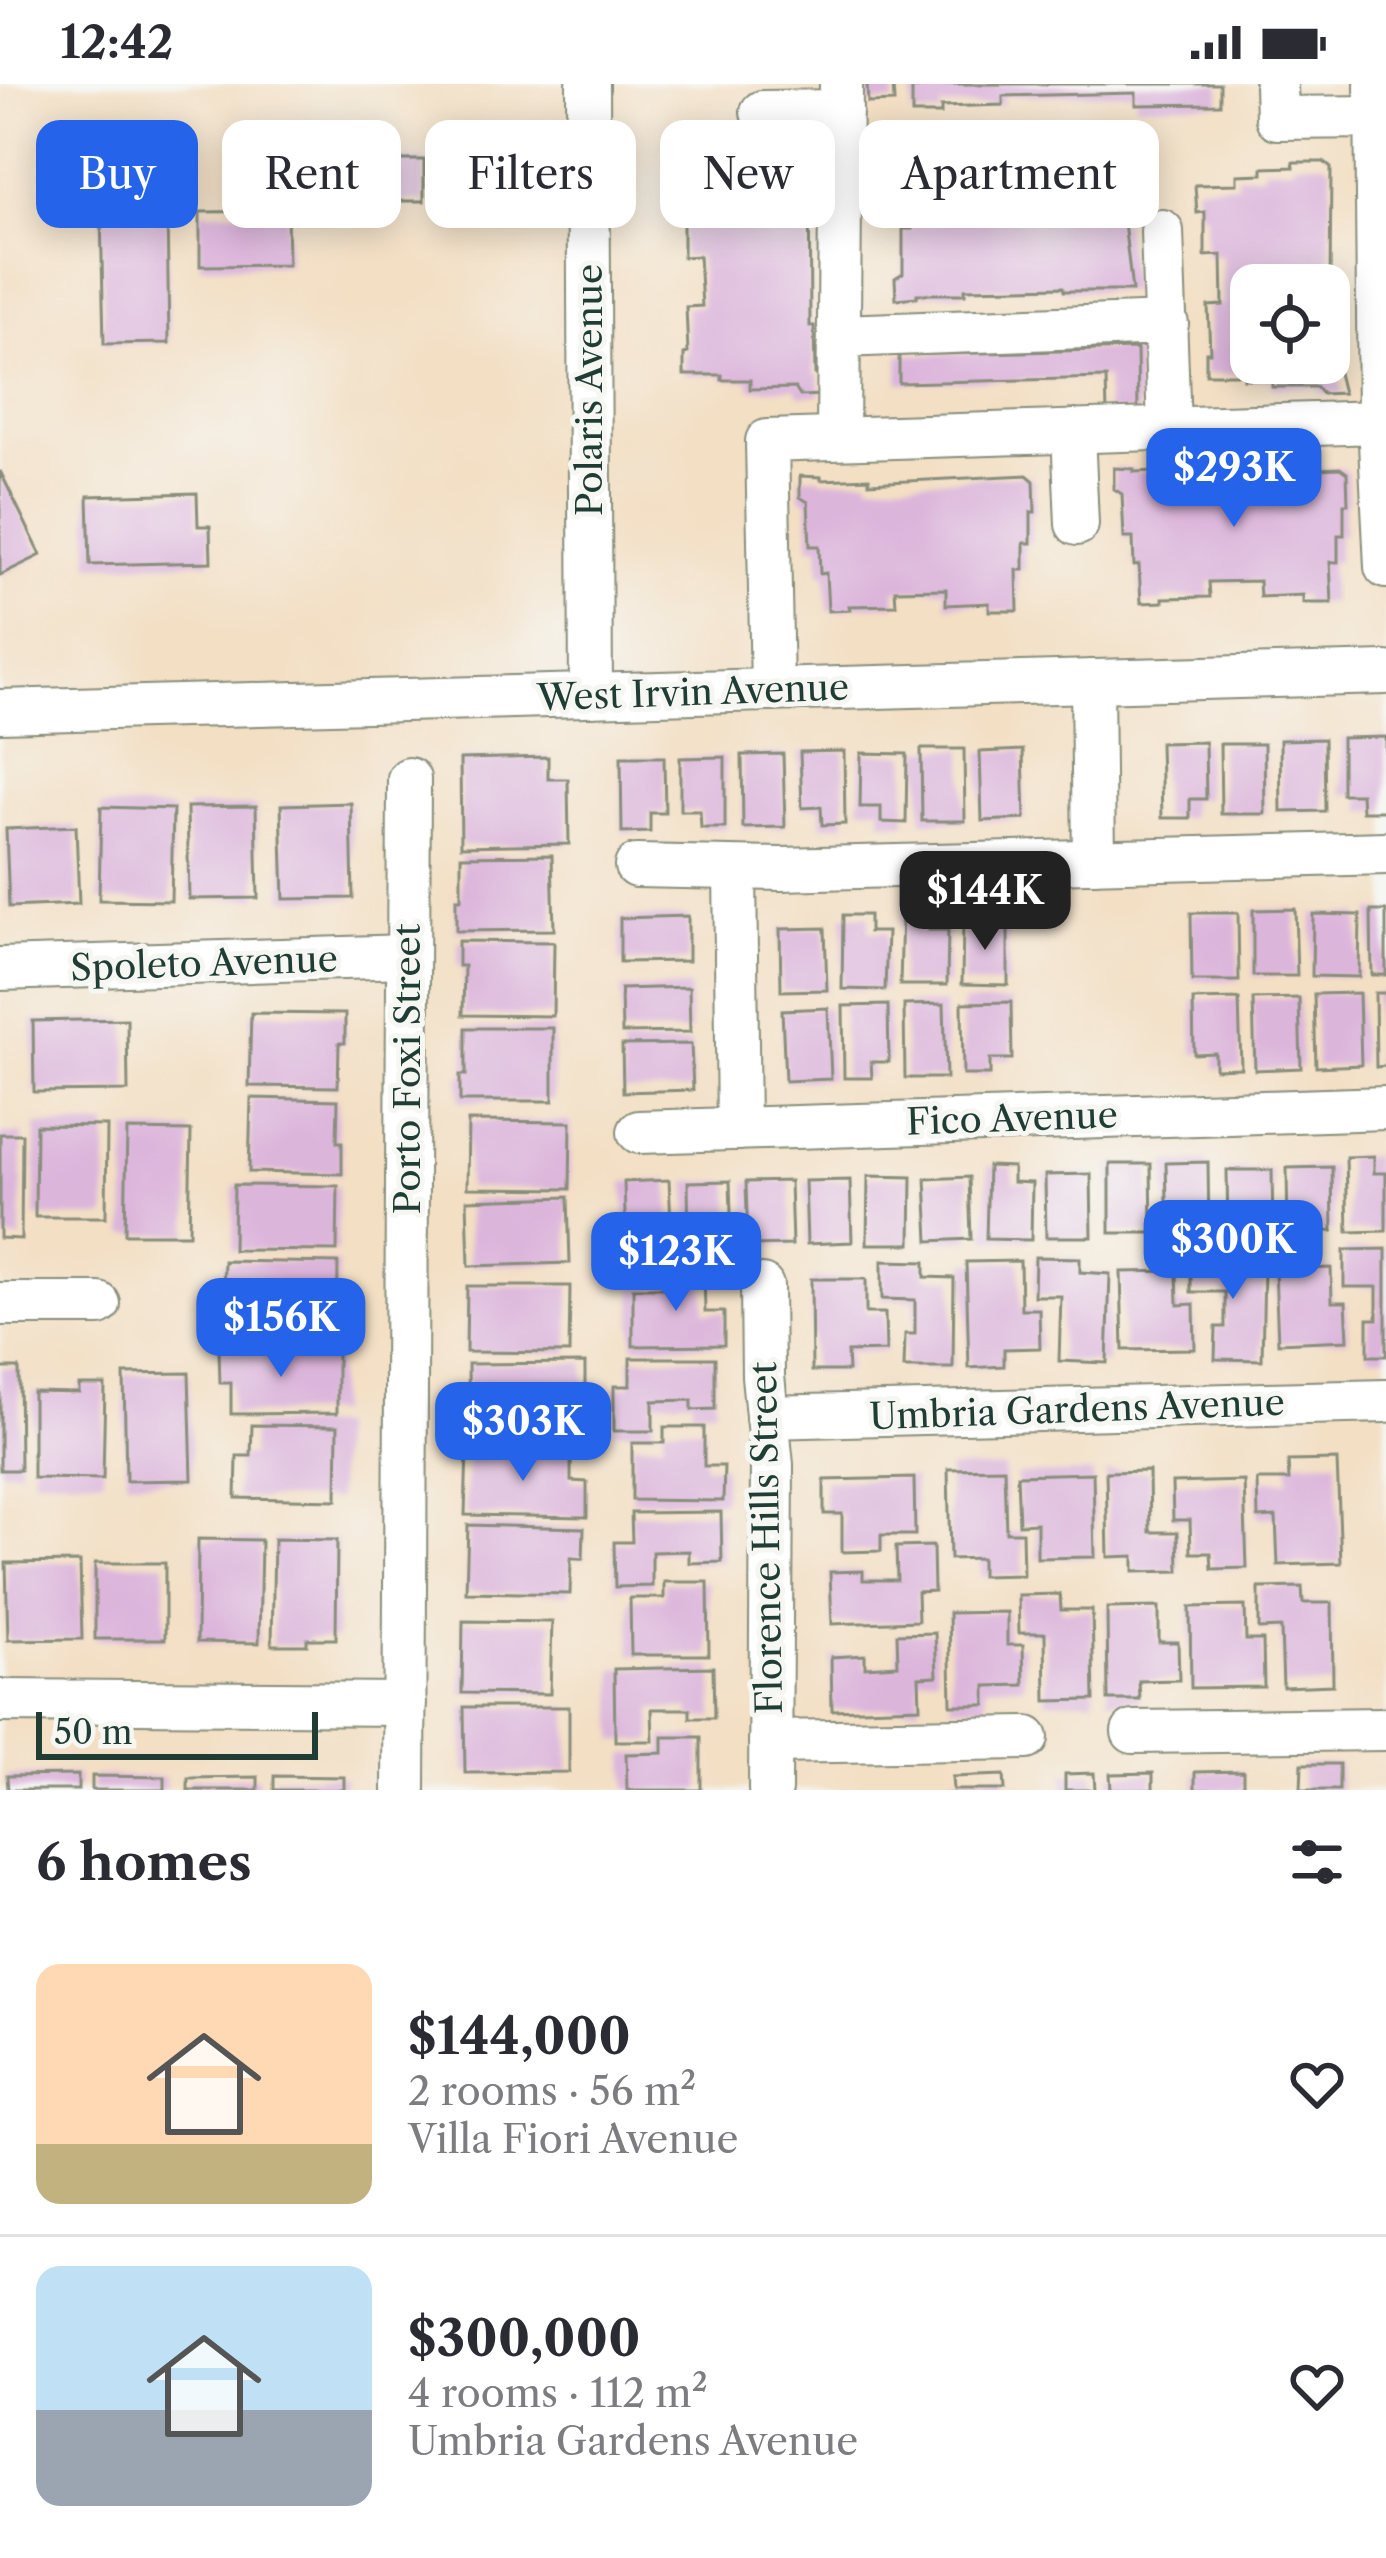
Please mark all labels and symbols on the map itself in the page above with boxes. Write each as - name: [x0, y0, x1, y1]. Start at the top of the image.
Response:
- street label: Polaris Avenue: [567, 264, 611, 516]
- pin: $293K: [1150, 428, 1318, 530]
- street label: West Irvin Avenue: [535, 665, 850, 719]
- pin: $144K: [901, 851, 1069, 953]
- street label: Porto Foxi Street: [385, 923, 429, 1214]
- street label: Spoleto Avenue: [70, 936, 338, 990]
- street label: Fico Avenue: [906, 1092, 1118, 1144]
- pin: $300K: [1149, 1200, 1317, 1302]
- pin: $123K: [592, 1212, 760, 1314]
- pin: $156K: [197, 1278, 365, 1380]
- street label: Florence Hills Street: [741, 1361, 791, 1715]
- street label: Umbria Gardens Avenue: [869, 1380, 1285, 1438]
- pin: $303K: [439, 1382, 607, 1484]
- scale bar: [36, 1706, 318, 1759]

